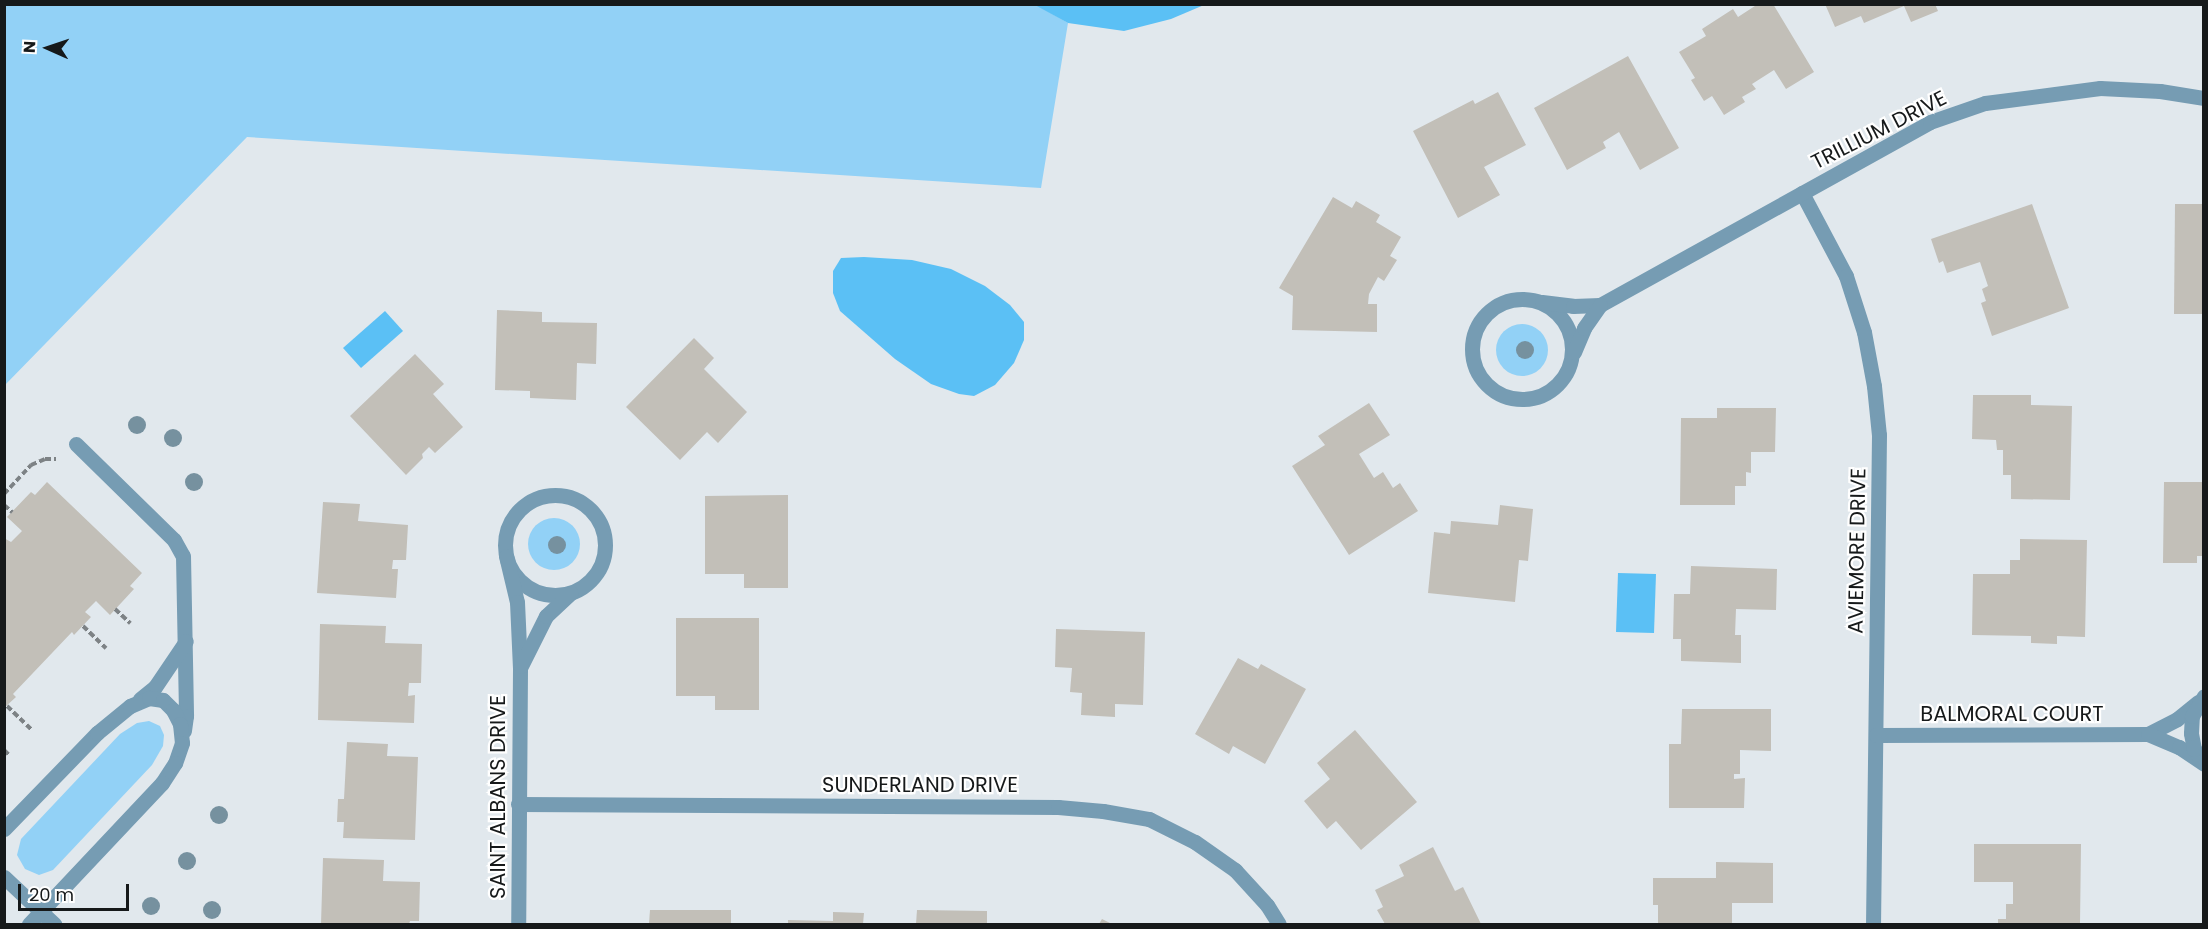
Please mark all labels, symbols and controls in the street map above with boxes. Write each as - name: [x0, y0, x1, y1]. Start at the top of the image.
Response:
- north arrow: [18, 18, 78, 78]
- text: N: [18, 40, 41, 54]
- street label: TRILLIUM DRIVE: [1807, 85, 1951, 175]
- street label: AVIEMORE DRIVE: [1843, 468, 1871, 634]
- street label: SAINT ALBANS DRIVE: [485, 695, 511, 899]
- street label: BALMORAL COURT: [1920, 701, 2104, 727]
- street label: SUNDERLAND DRIVE: [822, 772, 1018, 798]
- scale bar: [21, 872, 132, 910]
- text: 20 m: [29, 882, 74, 907]

